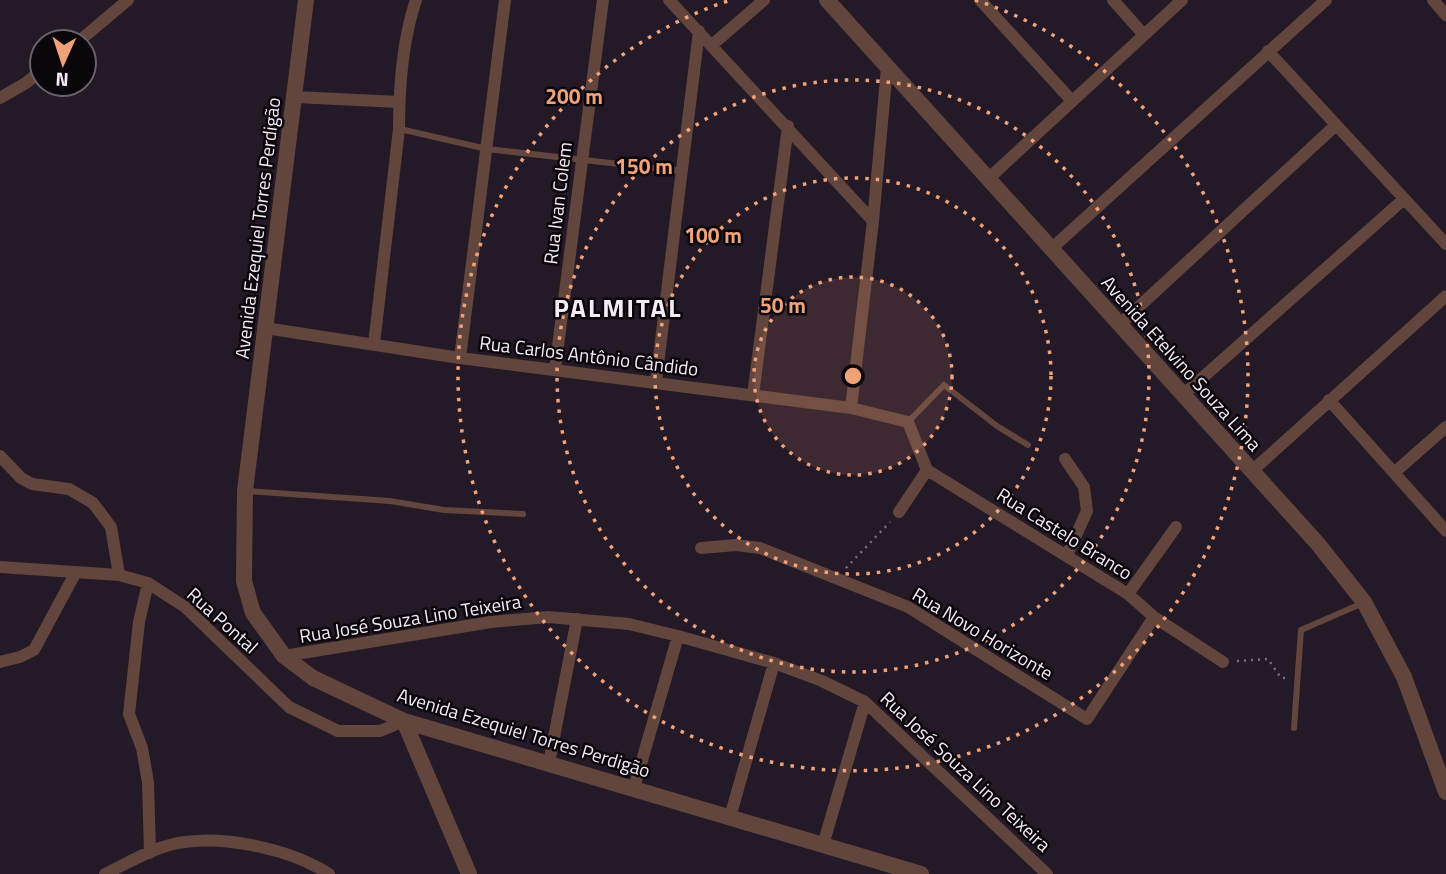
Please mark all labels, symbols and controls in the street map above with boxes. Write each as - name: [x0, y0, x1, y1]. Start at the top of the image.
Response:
- north arrow: [28, 28, 98, 98]
- text: N: [55, 66, 69, 95]
- text: 200 m: [545, 80, 603, 112]
- street label: Avenida Ezequiel Torres Perdigão: [227, 96, 287, 360]
- street label: Rua Ivan Colem: [535, 140, 579, 266]
- text: 150 m: [615, 150, 673, 182]
- text: 100 m: [684, 219, 742, 251]
- street label: Avenida Etelvino Souza Lima: [1095, 269, 1269, 458]
- district label: PALMITAL: [553, 288, 683, 327]
- text: 50 m: [760, 289, 806, 321]
- street label: Rua Carlos Antônio Cândido: [478, 327, 700, 383]
- centre of rings: [841, 364, 865, 388]
- street label: Rua Castelo Branco: [992, 480, 1138, 586]
- street label: Rua Novo Horizonte: [907, 579, 1059, 687]
- street label: Rua Pontal: [181, 580, 265, 660]
- street label: Rua José Souza Lino Teixeira: [297, 586, 523, 650]
- street label: Avenida Ezequiel Torres Perdigão: [394, 680, 654, 784]
- street label: Rua José Souza Lino Teixeira: [874, 684, 1058, 858]

